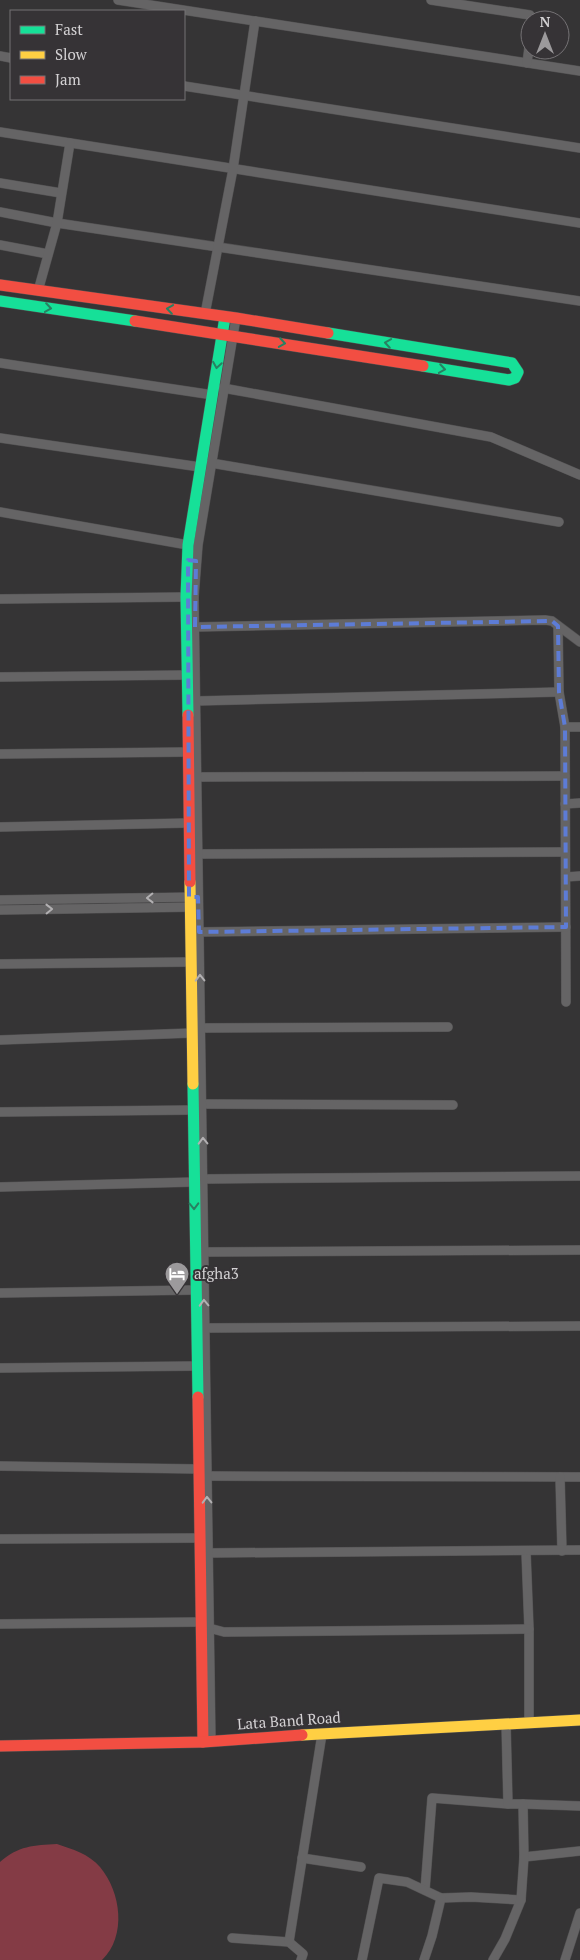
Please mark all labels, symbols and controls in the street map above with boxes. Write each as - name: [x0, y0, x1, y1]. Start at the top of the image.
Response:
- legend: [10, 10, 185, 100]
- north arrow: [520, 10, 570, 60]
- text: N: [540, 12, 551, 31]
- text: Fast: [55, 19, 83, 39]
- text: Slow: [55, 44, 88, 64]
- text: Jam: [55, 69, 81, 89]
- one-way arrow: [45, 302, 53, 313]
- one-way arrow: [166, 304, 174, 315]
- one-way arrow: [277, 338, 286, 348]
- one-way arrow: [384, 338, 392, 349]
- one-way arrow: [213, 360, 223, 369]
- one-way arrow: [438, 364, 446, 374]
- one-way arrow: [145, 892, 153, 903]
- one-way arrow: [45, 904, 53, 914]
- one-way arrow: [195, 974, 205, 982]
- one-way arrow: [198, 1136, 208, 1144]
- one-way arrow: [189, 1202, 199, 1210]
- hotel icon: afgha3: [164, 1261, 190, 1295]
- place label: afgha3: [194, 1263, 239, 1283]
- one-way arrow: [199, 1299, 210, 1307]
- one-way arrow: [202, 1496, 213, 1504]
- street label: Lata Band Road: [236, 1706, 341, 1734]

